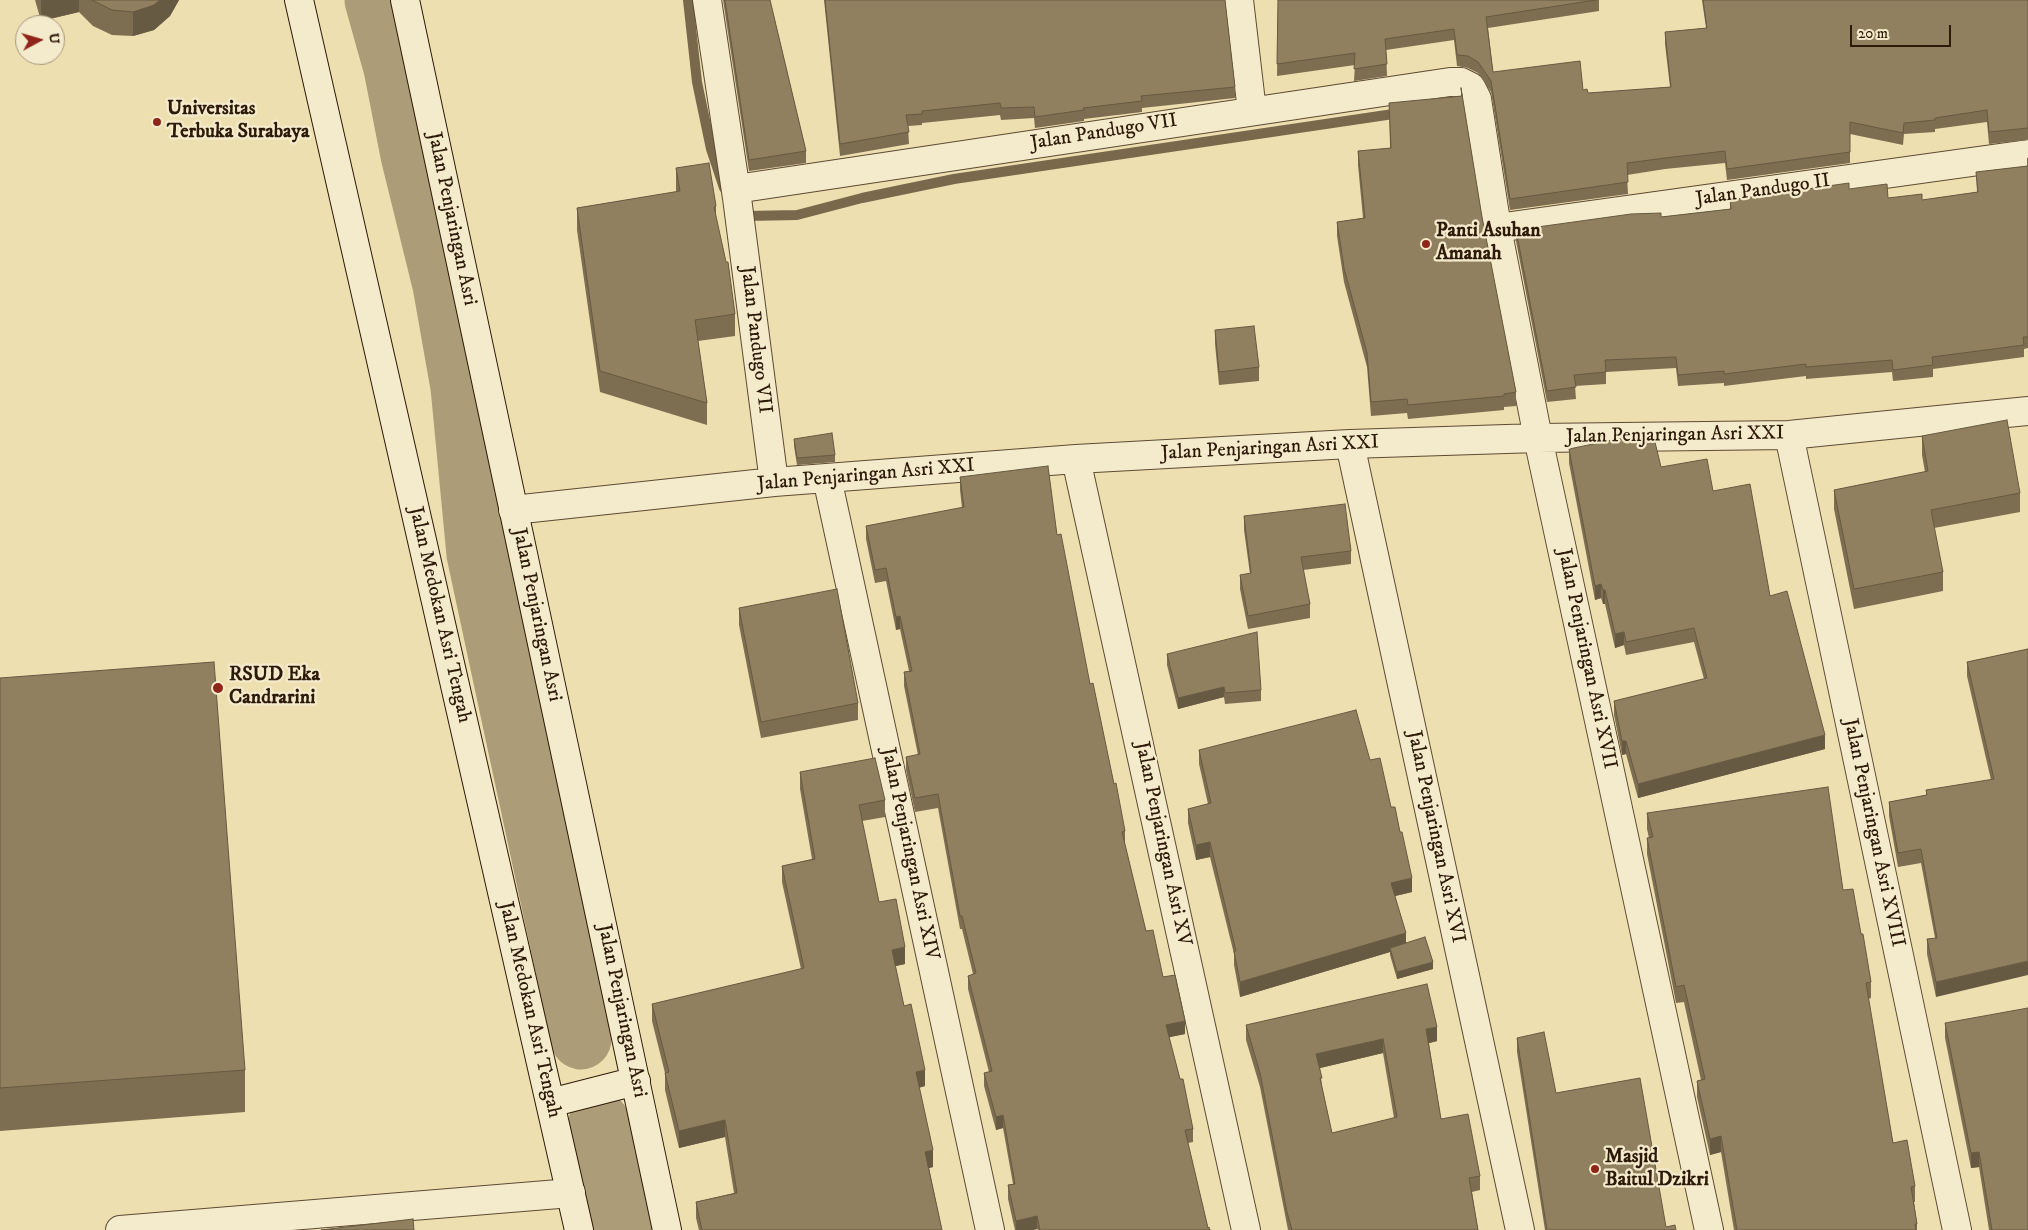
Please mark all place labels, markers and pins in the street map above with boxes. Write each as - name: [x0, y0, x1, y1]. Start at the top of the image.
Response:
- place label: Universitas Terbuka Surabaya: [167, 98, 309, 145]
- marker: Universitas Terbuka Surabaya: [151, 116, 163, 128]
- place label: Panti Asuhan Amanah: [1436, 220, 1541, 267]
- marker: Panti Asuhan Amanah: [1420, 238, 1432, 250]
- place label: RSUD Eka Candrarini: [229, 664, 320, 711]
- marker: RSUD Eka Candrarini: [211, 681, 225, 695]
- place label: Masjid Baitul Dzikri: [1605, 1146, 1709, 1193]
- marker: Masjid Baitul Dzikri: [1589, 1163, 1601, 1175]

